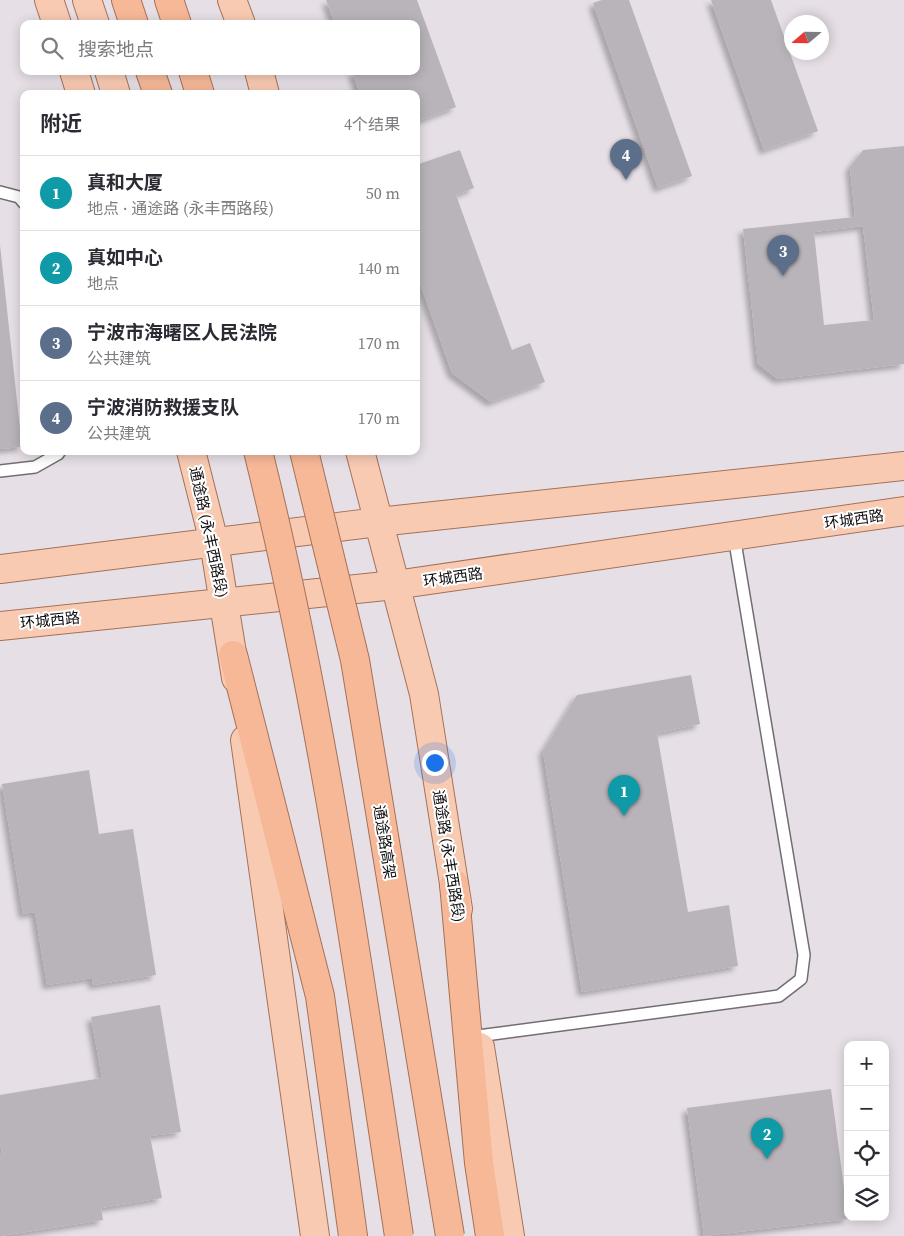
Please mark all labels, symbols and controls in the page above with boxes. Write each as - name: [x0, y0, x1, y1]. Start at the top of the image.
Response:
- north arrow: [784, 15, 829, 60]
- search box: [20, 20, 420, 75]
- icon: search: [38, 34, 66, 62]
- text: 搜索地点: [78, 36, 154, 62]
- text: 附近: [40, 109, 82, 138]
- text: 4个结果: [344, 113, 400, 135]
- pin: 4: [610, 139, 642, 180]
- text: 真和大厦: [87, 169, 163, 195]
- text: 1: [52, 182, 60, 204]
- text: 50 m: [366, 182, 400, 204]
- text: 地点 · 通途路 (永丰西路段): [87, 197, 274, 219]
- pin: 3: [767, 235, 799, 276]
- text: 真如中心: [87, 244, 163, 270]
- text: 2: [52, 257, 60, 279]
- text: 140 m: [358, 257, 400, 279]
- text: 地点: [87, 272, 119, 294]
- text: 宁波市海曙区人民法院: [87, 319, 277, 345]
- text: 3: [52, 332, 60, 354]
- text: 170 m: [358, 332, 400, 354]
- text: 公共建筑: [87, 347, 151, 369]
- text: 宁波消防救援支队: [87, 394, 239, 420]
- text: 4: [52, 407, 60, 429]
- text: 170 m: [358, 407, 400, 429]
- text: 公共建筑: [87, 422, 151, 444]
- street label: 通途路 (永丰西路段): [185, 464, 233, 600]
- street label: 环城西路: [823, 504, 885, 534]
- street label: 环城西路: [422, 562, 484, 592]
- street label: 环城西路: [19, 606, 81, 634]
- your location: [422, 750, 448, 776]
- pin: 1: [608, 775, 640, 816]
- street label: 通途路 (永丰西路段): [428, 788, 470, 924]
- street label: 通途路高架: [369, 803, 401, 881]
- map controls: [844, 1041, 889, 1221]
- button: +: [844, 1041, 889, 1086]
- button: −: [844, 1086, 889, 1131]
- pin: 2: [751, 1118, 783, 1159]
- button: locate: [844, 1131, 889, 1176]
- button: layers: [844, 1176, 889, 1221]

